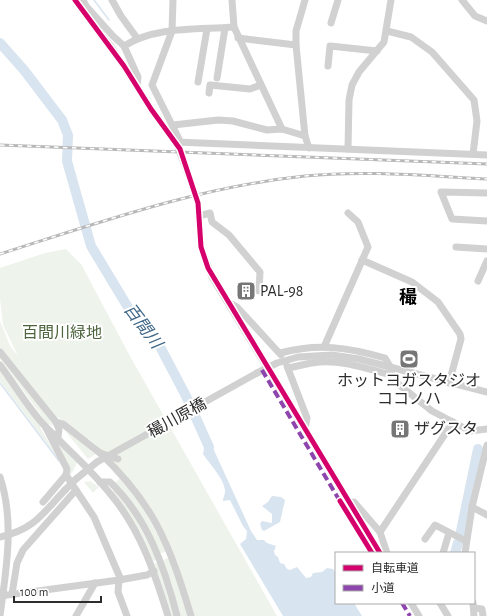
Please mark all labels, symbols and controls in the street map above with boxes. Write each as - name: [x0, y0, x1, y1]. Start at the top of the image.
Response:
- building icon: PAL-98: [235, 280, 257, 302]
- place label: PAL-98: [260, 283, 303, 299]
- district label: 穝: [399, 288, 417, 307]
- water label: 百間川: [121, 301, 166, 353]
- park label: 百間川緑地: [22, 324, 102, 341]
- sports icon: ホットヨガスタジオ ココノハ: [398, 348, 420, 370]
- place label: ホットヨガスタジオ ココノハ: [337, 372, 481, 407]
- street label: 穝川原橋: [145, 395, 209, 441]
- building icon: ザグスタ: [389, 418, 411, 440]
- place label: ザグスタ: [414, 420, 478, 437]
- legend: [335, 552, 475, 604]
- text: 自転車道: [371, 561, 419, 574]
- scale bar: [14, 578, 101, 604]
- text: 小道: [371, 581, 395, 594]
- text: 100 m: [20, 586, 48, 598]

